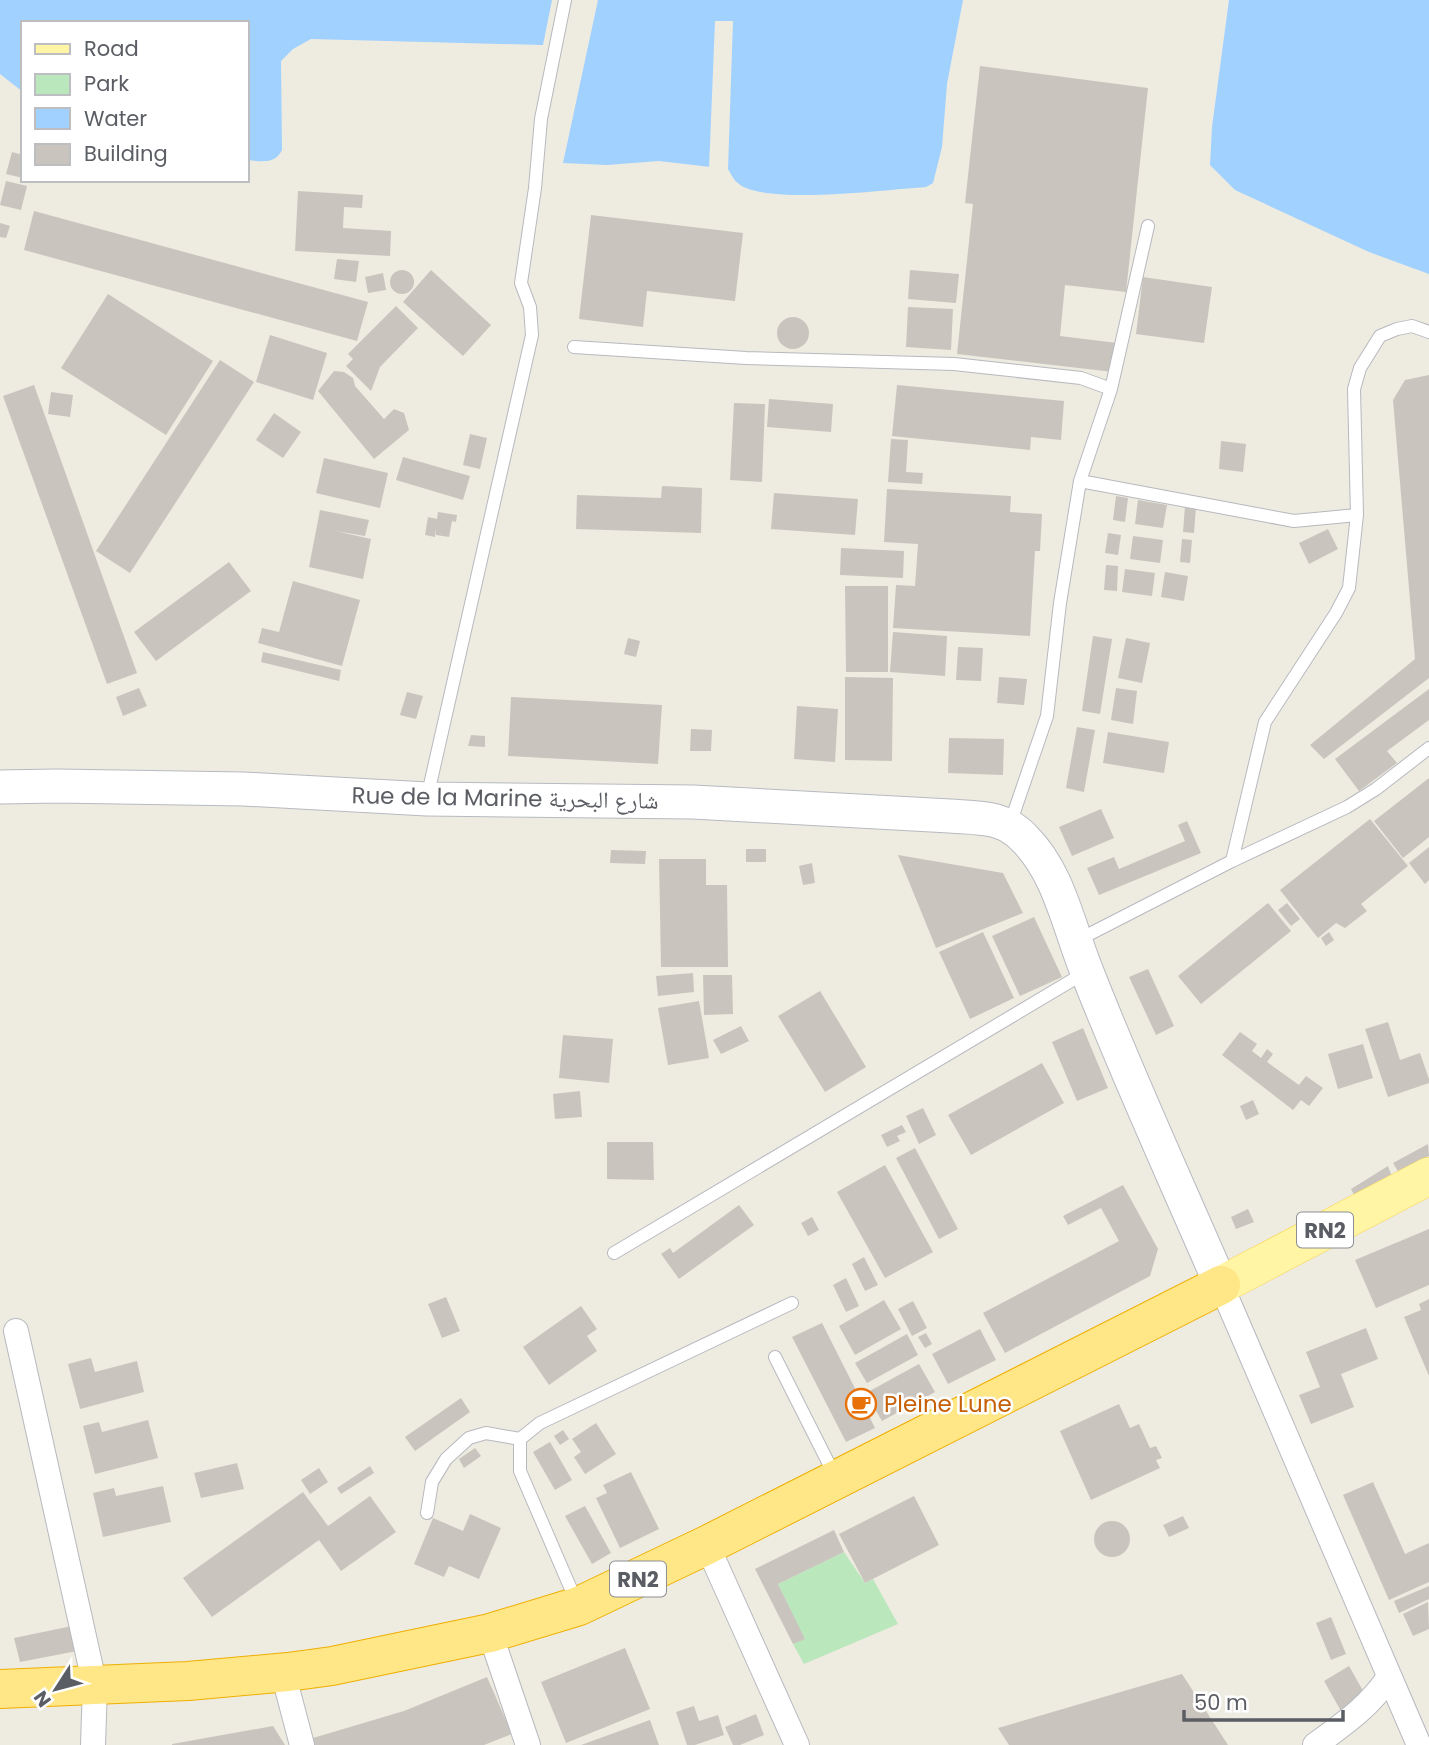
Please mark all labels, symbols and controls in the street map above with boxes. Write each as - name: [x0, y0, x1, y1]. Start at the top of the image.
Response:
- legend: [21, 21, 248, 182]
- text: Road: [84, 34, 139, 63]
- text: Park: [84, 69, 129, 98]
- text: Water: [84, 104, 147, 133]
- text: Building: [84, 139, 168, 168]
- street label: Rue de la Marine شارع البحرية: [351, 779, 659, 817]
- road number: RN2: [1297, 1212, 1353, 1248]
- cafe icon: Pleine Lune: [844, 1387, 878, 1421]
- place label: Pleine Lune: [884, 1388, 1012, 1420]
- road number: RN2: [610, 1562, 666, 1596]
- north arrow: [21, 1654, 91, 1724]
- scale bar: [1184, 1678, 1343, 1722]
- text: N: [28, 1685, 58, 1712]
- text: 50 m: [1194, 1688, 1248, 1717]

